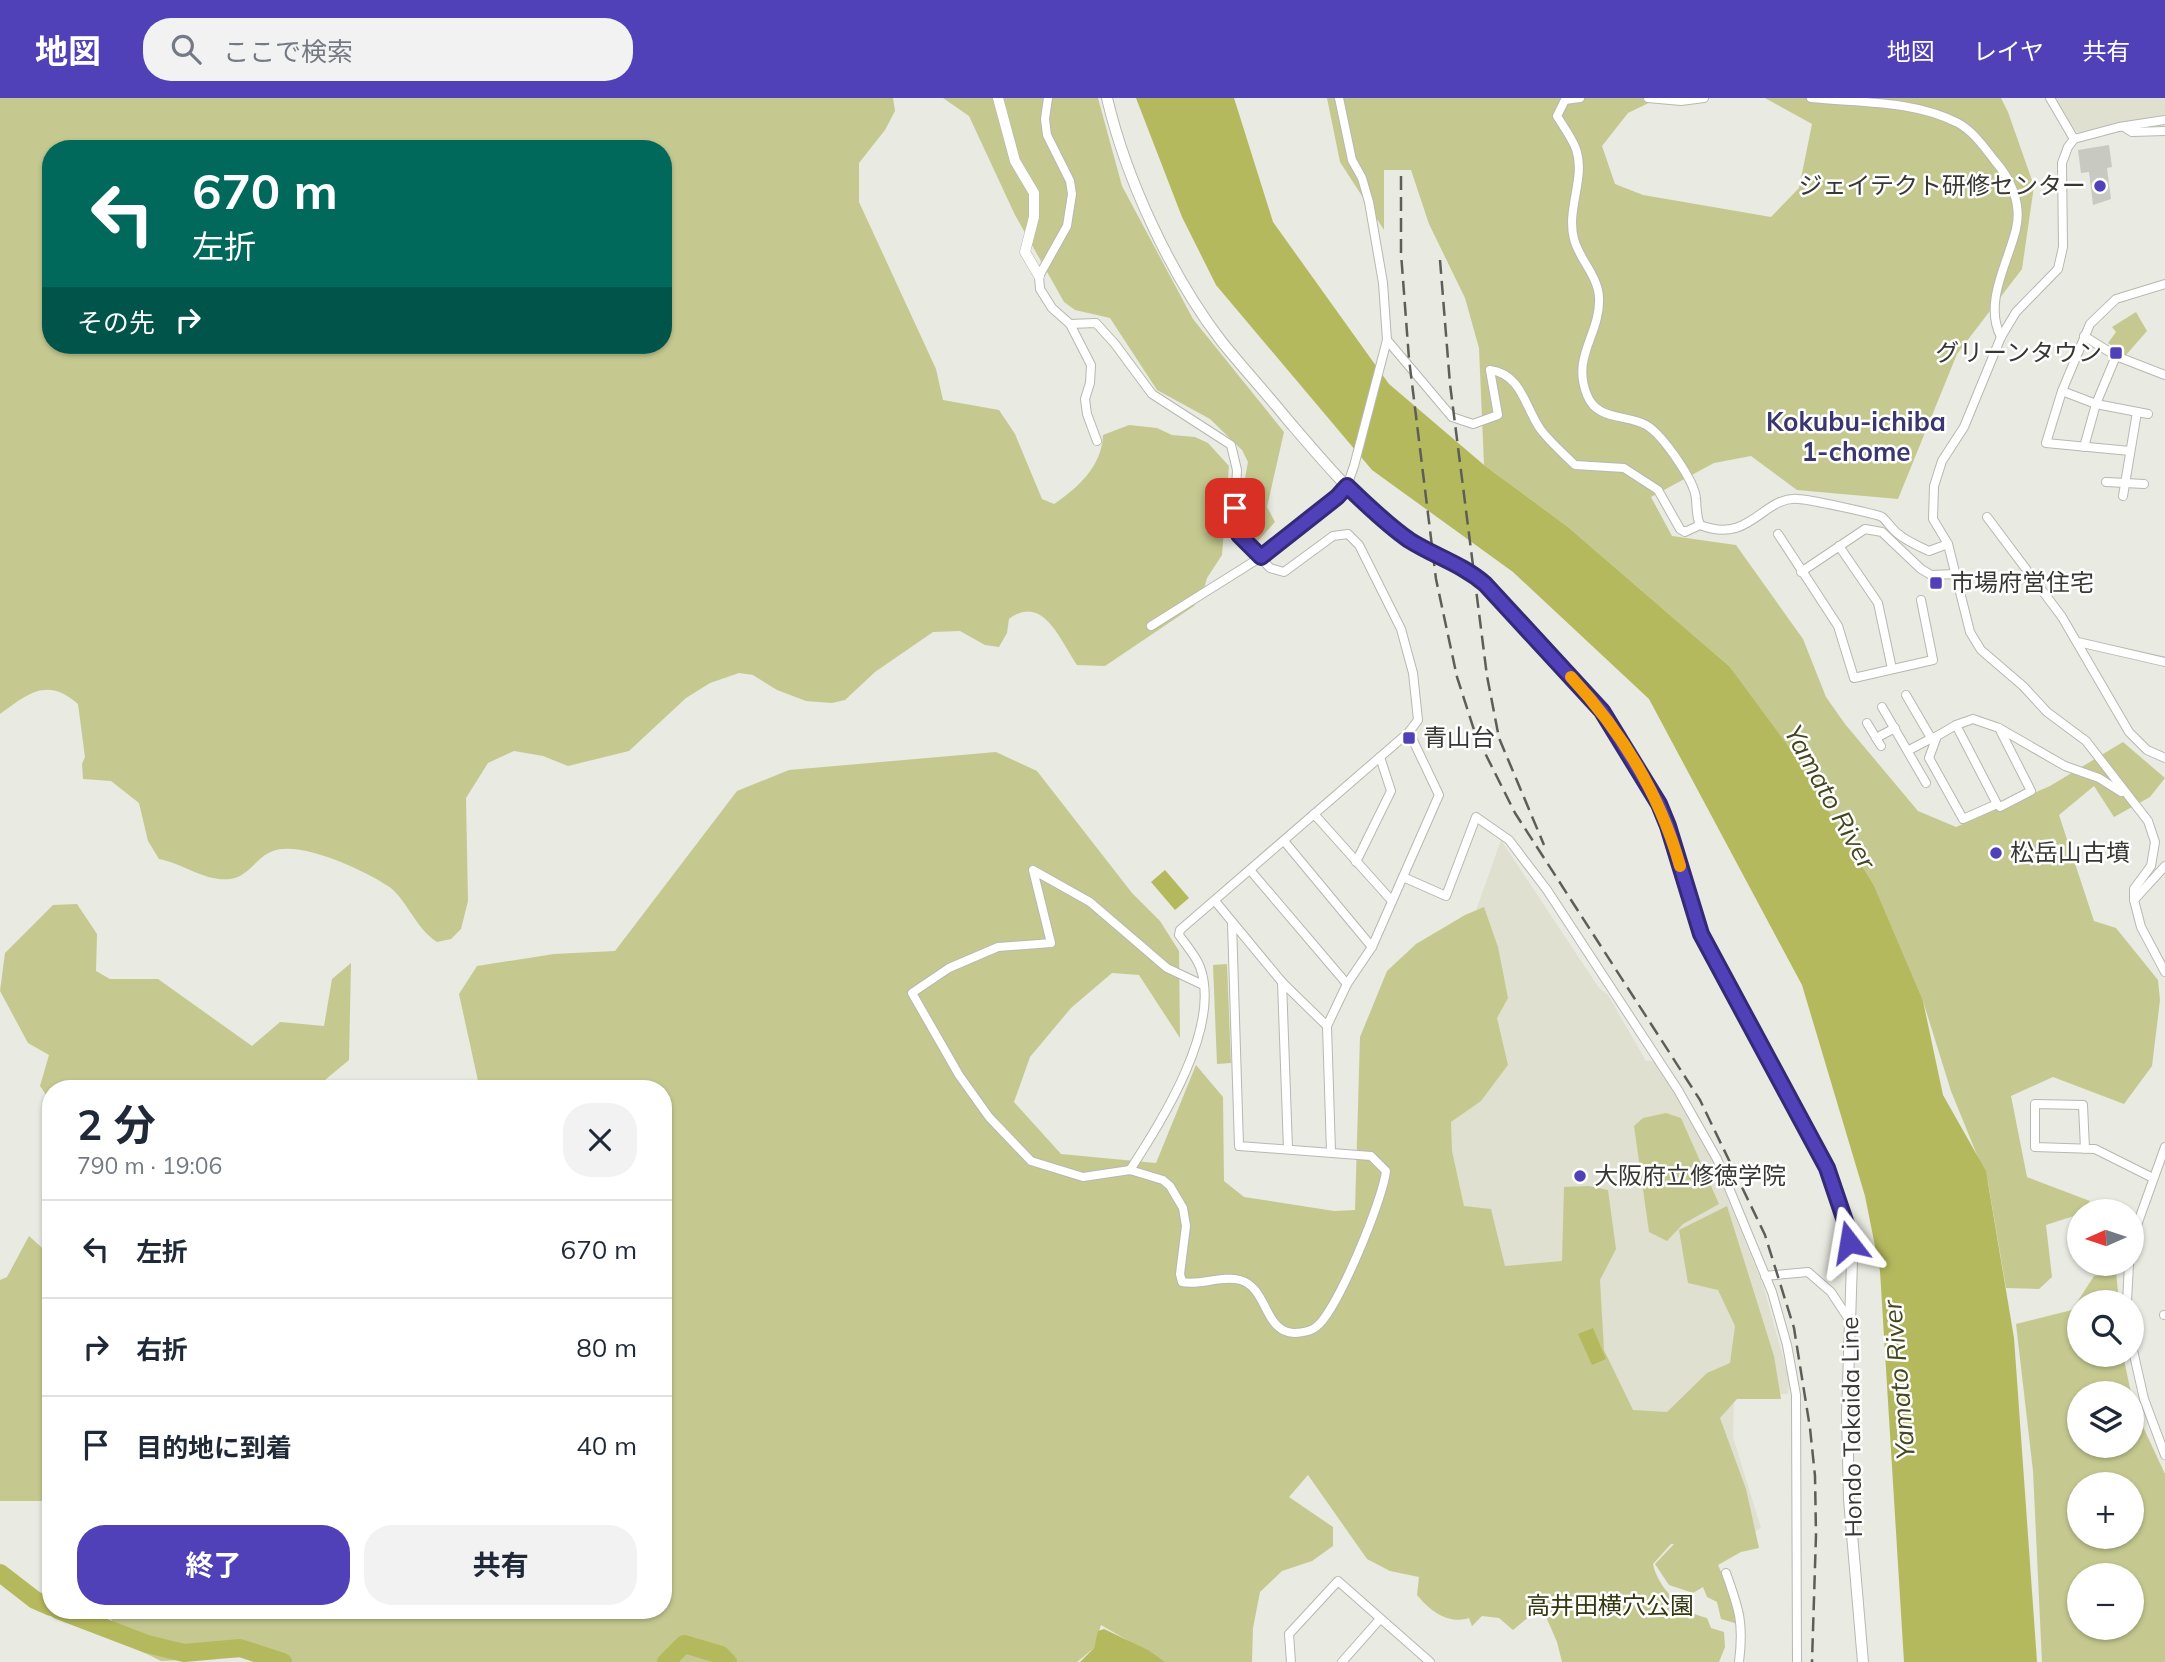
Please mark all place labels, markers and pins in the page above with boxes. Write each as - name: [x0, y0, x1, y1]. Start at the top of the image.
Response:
- place label: ジェイテクト研修センター: [1798, 170, 2086, 200]
- marker: ジェイテクト研修センター: [2092, 178, 2108, 194]
- place label: グリーンタウン: [1935, 337, 2102, 367]
- marker: グリーンタウン: [2108, 345, 2124, 361]
- pin: [1205, 478, 1265, 538]
- place label: 市場府営住宅: [1950, 567, 2094, 597]
- marker: 市場府営住宅: [1928, 575, 1944, 591]
- place label: 青山台: [1423, 722, 1495, 752]
- marker: 青山台: [1401, 730, 1417, 746]
- place label: 松岳山古墳: [2010, 837, 2130, 867]
- marker: 松岳山古墳: [1988, 845, 2004, 861]
- place label: 大阪府立修徳学院: [1594, 1160, 1786, 1190]
- marker: 大阪府立修徳学院: [1572, 1168, 1588, 1184]

